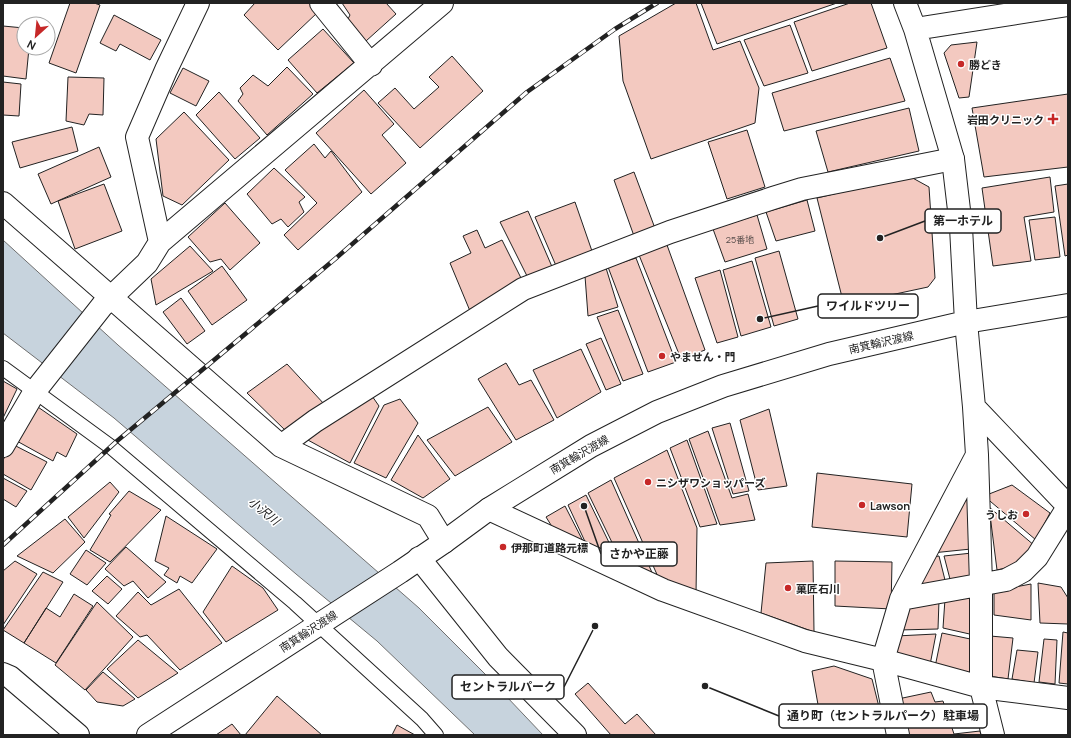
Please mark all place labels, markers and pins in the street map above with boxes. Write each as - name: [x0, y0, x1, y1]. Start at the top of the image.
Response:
- place label: 勝どき: [969, 57, 1002, 72]
- marker: 勝どき: [956, 59, 966, 69]
- place label: 岩田クリニック: [967, 112, 1044, 127]
- marker: 岩田クリニック: [1047, 113, 1059, 125]
- callout: 第一ホテル: [925, 209, 1001, 233]
- callout: ワイルドツリー: [818, 294, 918, 318]
- place label: やません・門: [670, 349, 736, 364]
- marker: やません・門: [657, 351, 667, 361]
- place label: ニシザワショッパーズ: [656, 475, 765, 490]
- marker: ニシザワショッパーズ: [643, 477, 653, 487]
- place label: Lawson: [870, 498, 910, 513]
- marker: Lawson: [857, 500, 867, 510]
- place label: うしお: [985, 507, 1018, 522]
- marker: うしお: [1021, 509, 1031, 519]
- place label: 伊那町道路元標: [511, 540, 588, 555]
- marker: 伊那町道路元標: [498, 542, 508, 552]
- callout: さかや正藤: [601, 542, 677, 566]
- place label: 菓匠石川: [796, 581, 840, 596]
- marker: 菓匠石川: [783, 583, 793, 593]
- callout: セントラルパーク: [452, 675, 564, 699]
- callout: 通り町（セントラルパーク）駐車場: [779, 704, 987, 728]

